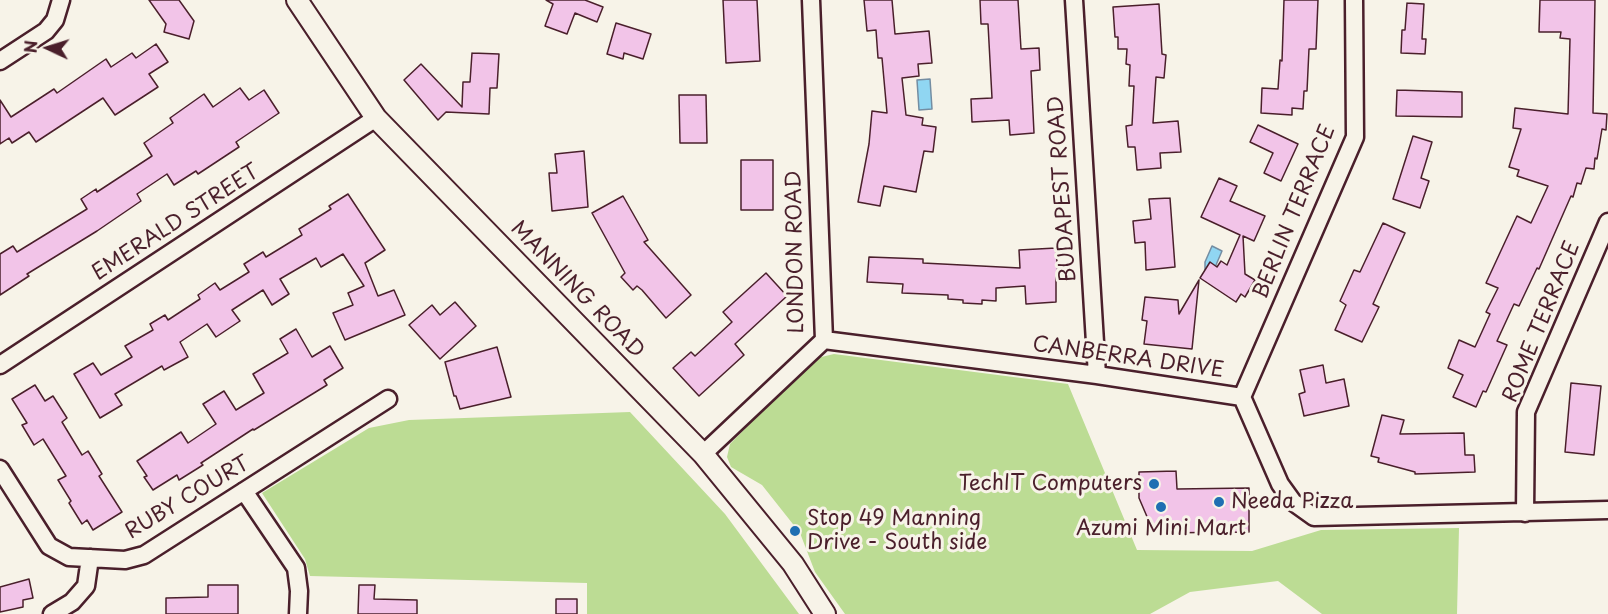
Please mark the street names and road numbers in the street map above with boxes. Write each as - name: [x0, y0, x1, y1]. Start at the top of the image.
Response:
- street label: BUDAPEST ROAD: [1044, 95, 1082, 283]
- street label: BERLIN TERRACE: [1249, 121, 1341, 303]
- street label: EMERALD STREET: [88, 160, 264, 286]
- street label: LONDON ROAD: [782, 170, 810, 334]
- street label: MANNING ROAD: [505, 216, 649, 364]
- street label: ROME TERRACE: [1498, 238, 1586, 406]
- street label: CANBERRA DRIVE: [1031, 332, 1225, 384]
- street label: RUBY COURT: [121, 451, 255, 545]

